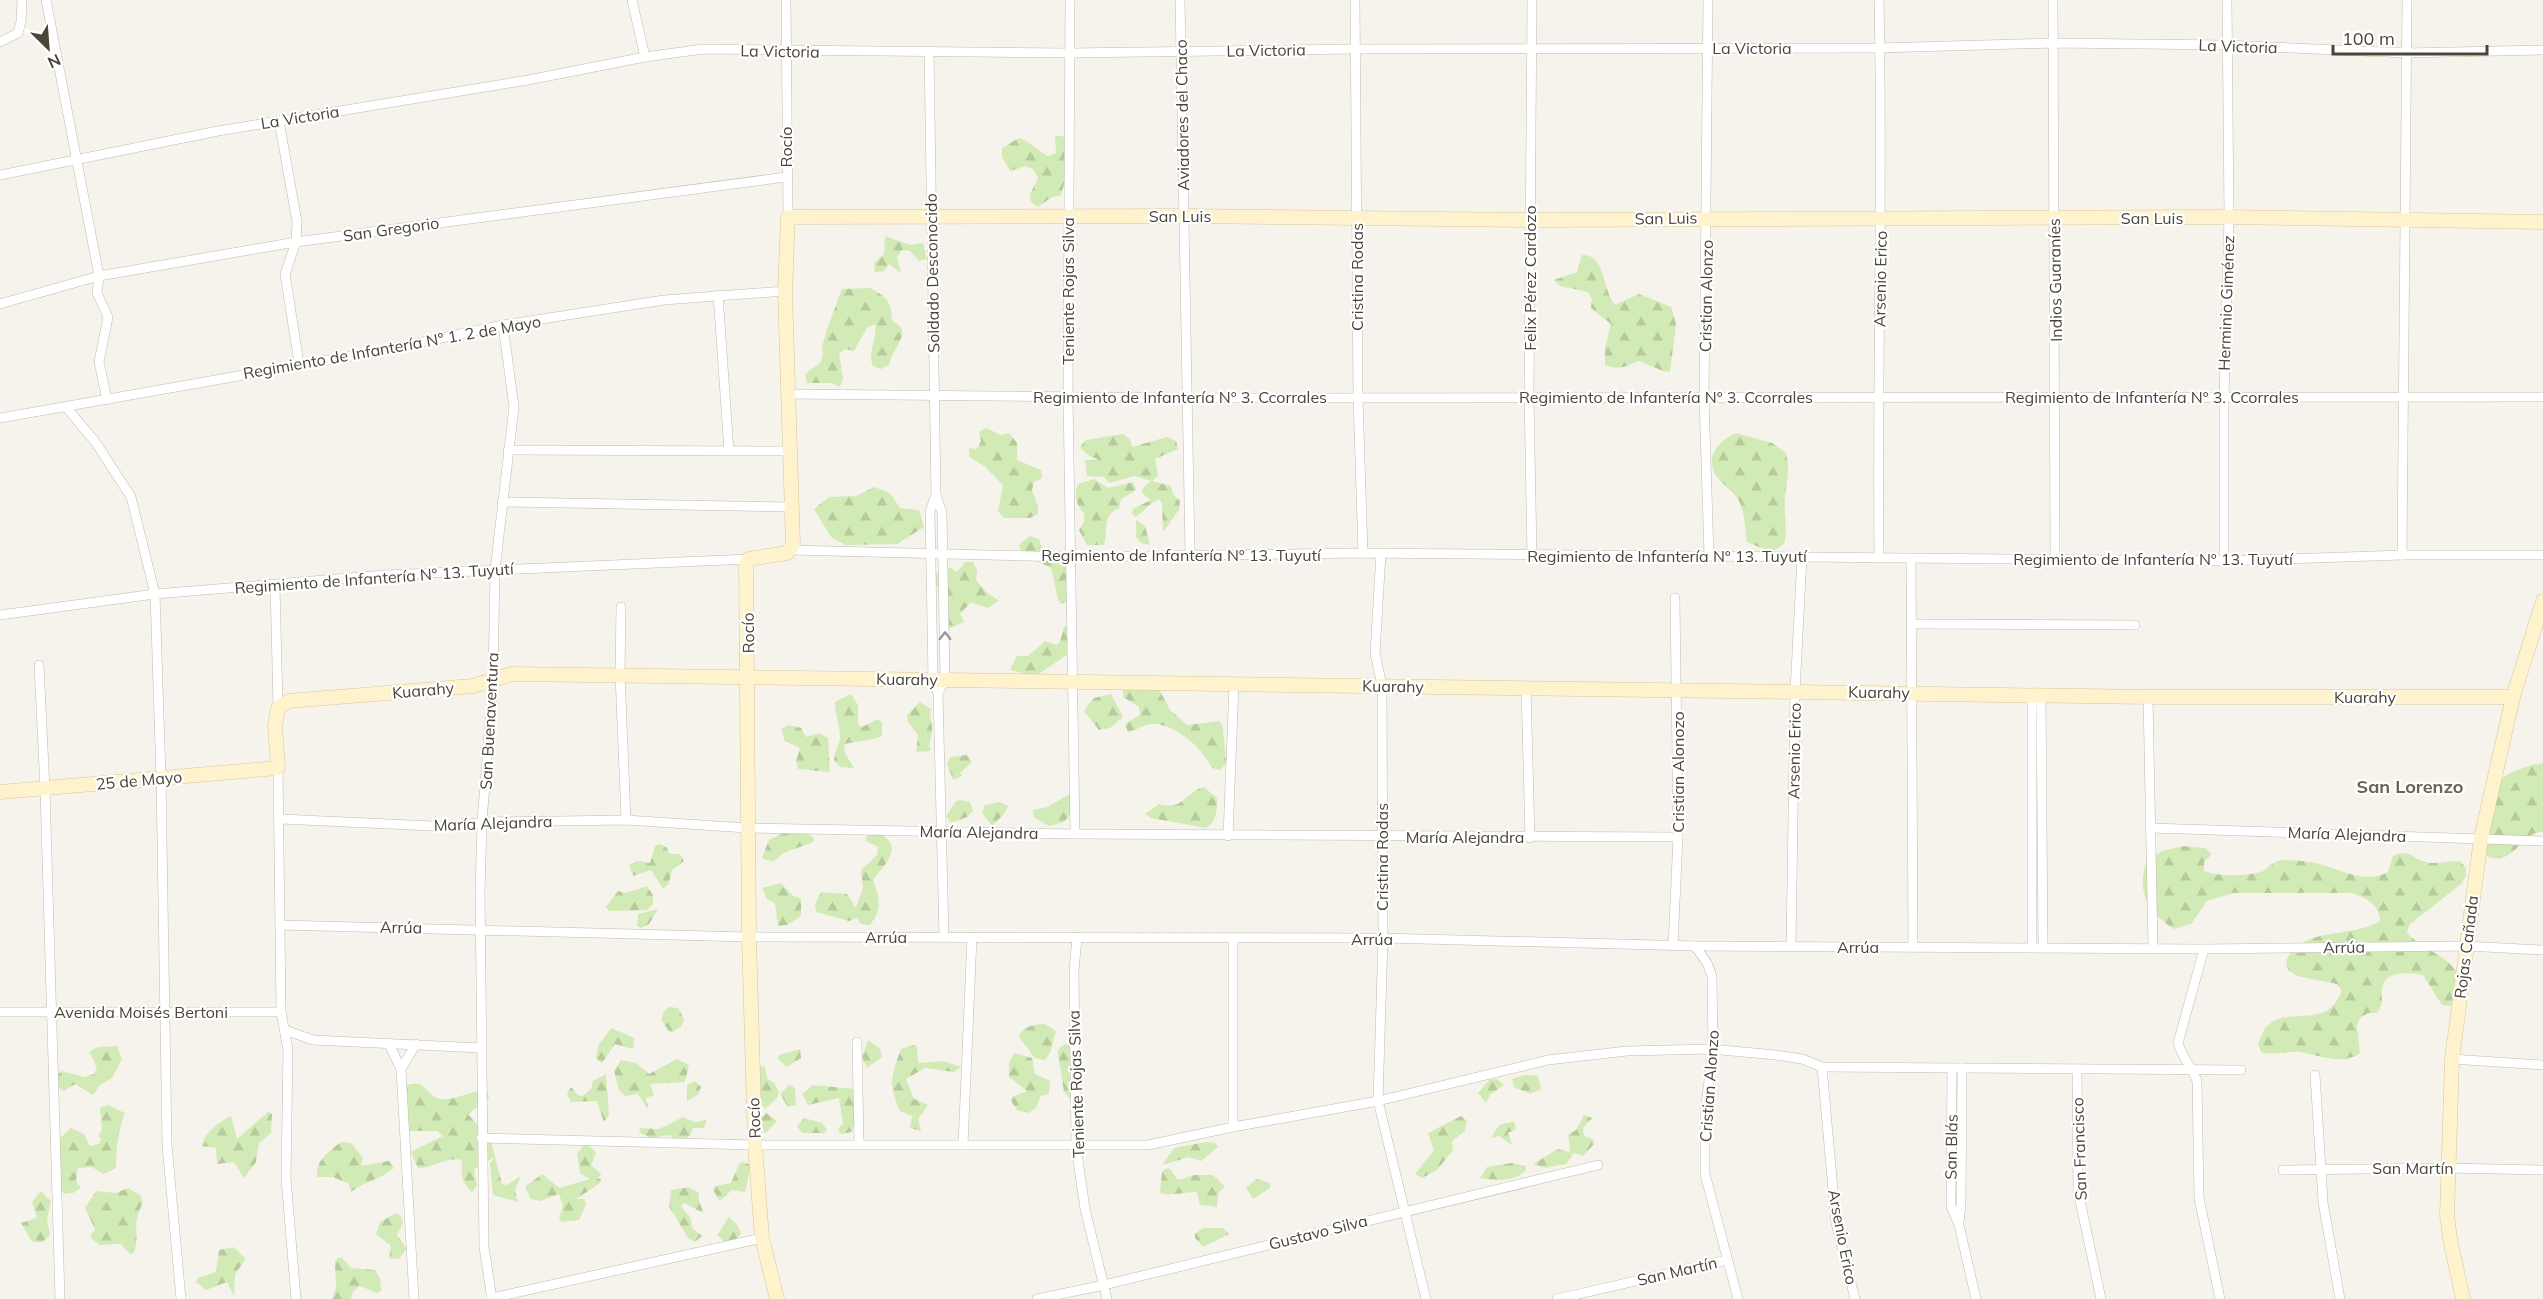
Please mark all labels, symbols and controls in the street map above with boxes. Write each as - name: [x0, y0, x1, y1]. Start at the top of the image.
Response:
- north arrow: [18, 18, 78, 78]
- scale bar: [2333, 18, 2488, 56]
- text: 100 m: [2342, 27, 2395, 50]
- street label: La Victoria: [2198, 35, 2278, 57]
- street label: La Victoria: [1712, 38, 1792, 58]
- street label: Aviadores del Chaco: [1171, 39, 1193, 191]
- street label: La Victoria: [1226, 39, 1306, 61]
- street label: La Victoria: [740, 40, 820, 62]
- text: N: [45, 50, 64, 73]
- street label: La Victoria: [259, 101, 341, 133]
- street label: Rocío: [776, 127, 796, 167]
- street label: Soldado Desconocido: [921, 193, 943, 353]
- street label: Felix Pérez Cardozo: [1520, 205, 1540, 351]
- street label: San Luis: [1149, 206, 1211, 226]
- street label: San Luis: [1635, 207, 1698, 229]
- street label: San Luis: [2121, 208, 2183, 228]
- street label: San Gregorio: [342, 212, 440, 246]
- street label: Teniente Rojas Silva: [1058, 217, 1078, 365]
- street label: Indios Guaraníes: [2044, 218, 2066, 342]
- street label: Cristina Rodas: [1347, 223, 1367, 331]
- street label: Arsenio Erico: [1869, 231, 1891, 327]
- street label: Herminio Giménez: [2214, 235, 2238, 371]
- street label: Cristian Alonzo: [1695, 240, 1717, 352]
- street label: Regimiento de Infantería N° 1. 2 de Mayo: [241, 311, 543, 383]
- street label: Regimiento de Infantería N° 3. Ccorrales: [1033, 387, 1327, 407]
- street label: Regimiento de Infantería N° 3. Ccorrales: [1519, 387, 1813, 407]
- street label: Regimiento de Infantería N° 3. Ccorrales: [2005, 387, 2299, 407]
- street label: Regimiento de Infantería N° 13. Tuyutí: [1041, 545, 1322, 565]
- street label: Regimiento de Infantería N° 13. Tuyutí: [1527, 546, 1808, 566]
- street label: Regimiento de Infantería N° 13. Tuyutí: [2013, 549, 2294, 569]
- street label: Regimiento de Infantería N° 13. Tuyutí: [234, 558, 515, 598]
- street label: Rocío: [738, 612, 758, 654]
- one-way arrow: [939, 632, 951, 641]
- street label: San Buenaventura: [475, 652, 503, 790]
- street label: Kuarahy: [876, 668, 939, 690]
- street label: Kuarahy: [1362, 675, 1425, 697]
- street label: Kuarahy: [391, 677, 455, 703]
- street label: Kuarahy: [1848, 681, 1911, 703]
- street label: Kuarahy: [2334, 687, 2396, 707]
- street label: Arsenio Erico: [1783, 703, 1805, 799]
- street label: Cristian Alonozo: [1668, 711, 1688, 833]
- street label: 25 de Mayo: [95, 766, 183, 794]
- district label: San Lorenzo: [2357, 775, 2463, 798]
- street label: Cristina Rodas: [1372, 803, 1392, 911]
- street label: María Alejandra: [433, 811, 553, 835]
- street label: María Alejandra: [919, 821, 1039, 843]
- street label: María Alejandra: [2287, 822, 2407, 846]
- street label: María Alejandra: [1406, 827, 1524, 847]
- street label: Rojas Cañada: [2450, 894, 2482, 1000]
- street label: Arrúa: [380, 917, 422, 937]
- street label: Arrúa: [865, 927, 907, 947]
- street label: Arrúa: [1351, 929, 1393, 949]
- street label: Arrúa: [1837, 937, 1879, 957]
- street label: Arrúa: [2323, 937, 2365, 957]
- street label: Avenida Moisés Bertoni: [54, 1002, 228, 1022]
- street label: Teniente Rojas Silva: [1063, 1010, 1089, 1158]
- street label: Cristian Alonzo: [1695, 1029, 1723, 1143]
- street label: Rocío: [743, 1097, 765, 1139]
- street label: San Francisco: [2067, 1097, 2091, 1201]
- street label: San Blás: [1940, 1114, 1962, 1180]
- street label: San Martín: [2372, 1158, 2454, 1178]
- street label: Arsenio Erico: [1824, 1188, 1862, 1286]
- street label: Gustavo Silva: [1267, 1210, 1369, 1254]
- street label: San Martín: [1635, 1252, 1719, 1290]

